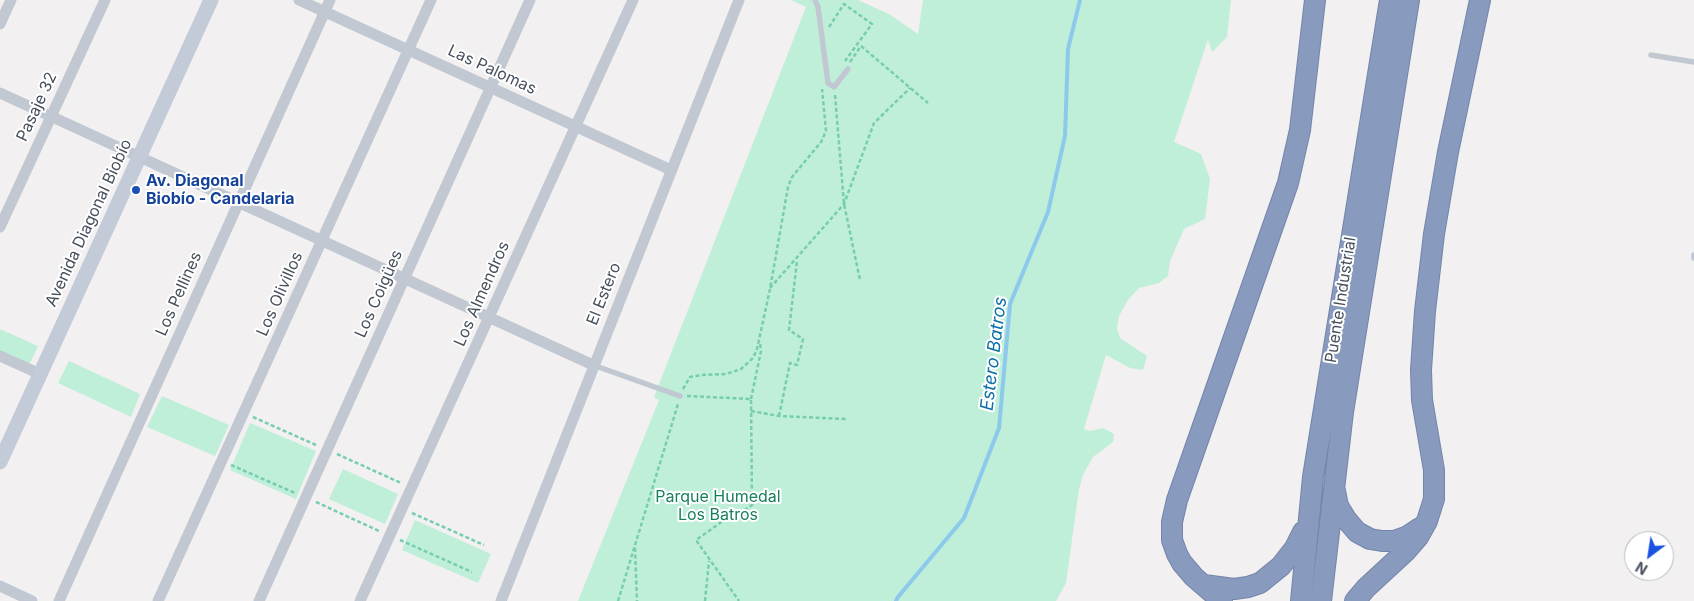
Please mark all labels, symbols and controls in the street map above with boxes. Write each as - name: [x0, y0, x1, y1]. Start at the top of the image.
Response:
- street label: Las Palomas: [445, 41, 539, 99]
- street label: Pasaje 32: [13, 69, 61, 145]
- street label: Avenida Diagonal Biobío: [42, 136, 136, 310]
- place label: Av. Diagonal Biobío - Candelaria: [146, 171, 295, 209]
- marker: Av. Diagonal Biobío - Candelaria: [130, 184, 142, 196]
- street label: Puente Industrial: [1322, 236, 1360, 364]
- street label: Los Almendros: [450, 239, 514, 349]
- street label: Los Coigües: [351, 247, 407, 341]
- street label: Los Pellines: [152, 249, 206, 339]
- street label: Los Olivillos: [253, 249, 307, 339]
- street label: El Estero: [583, 260, 625, 328]
- water label: Estero Batros: [976, 296, 1012, 412]
- park label: Parque Humedal Los Batros: [655, 487, 781, 525]
- north arrow: [1624, 531, 1674, 581]
- text: N: [1633, 558, 1650, 578]

